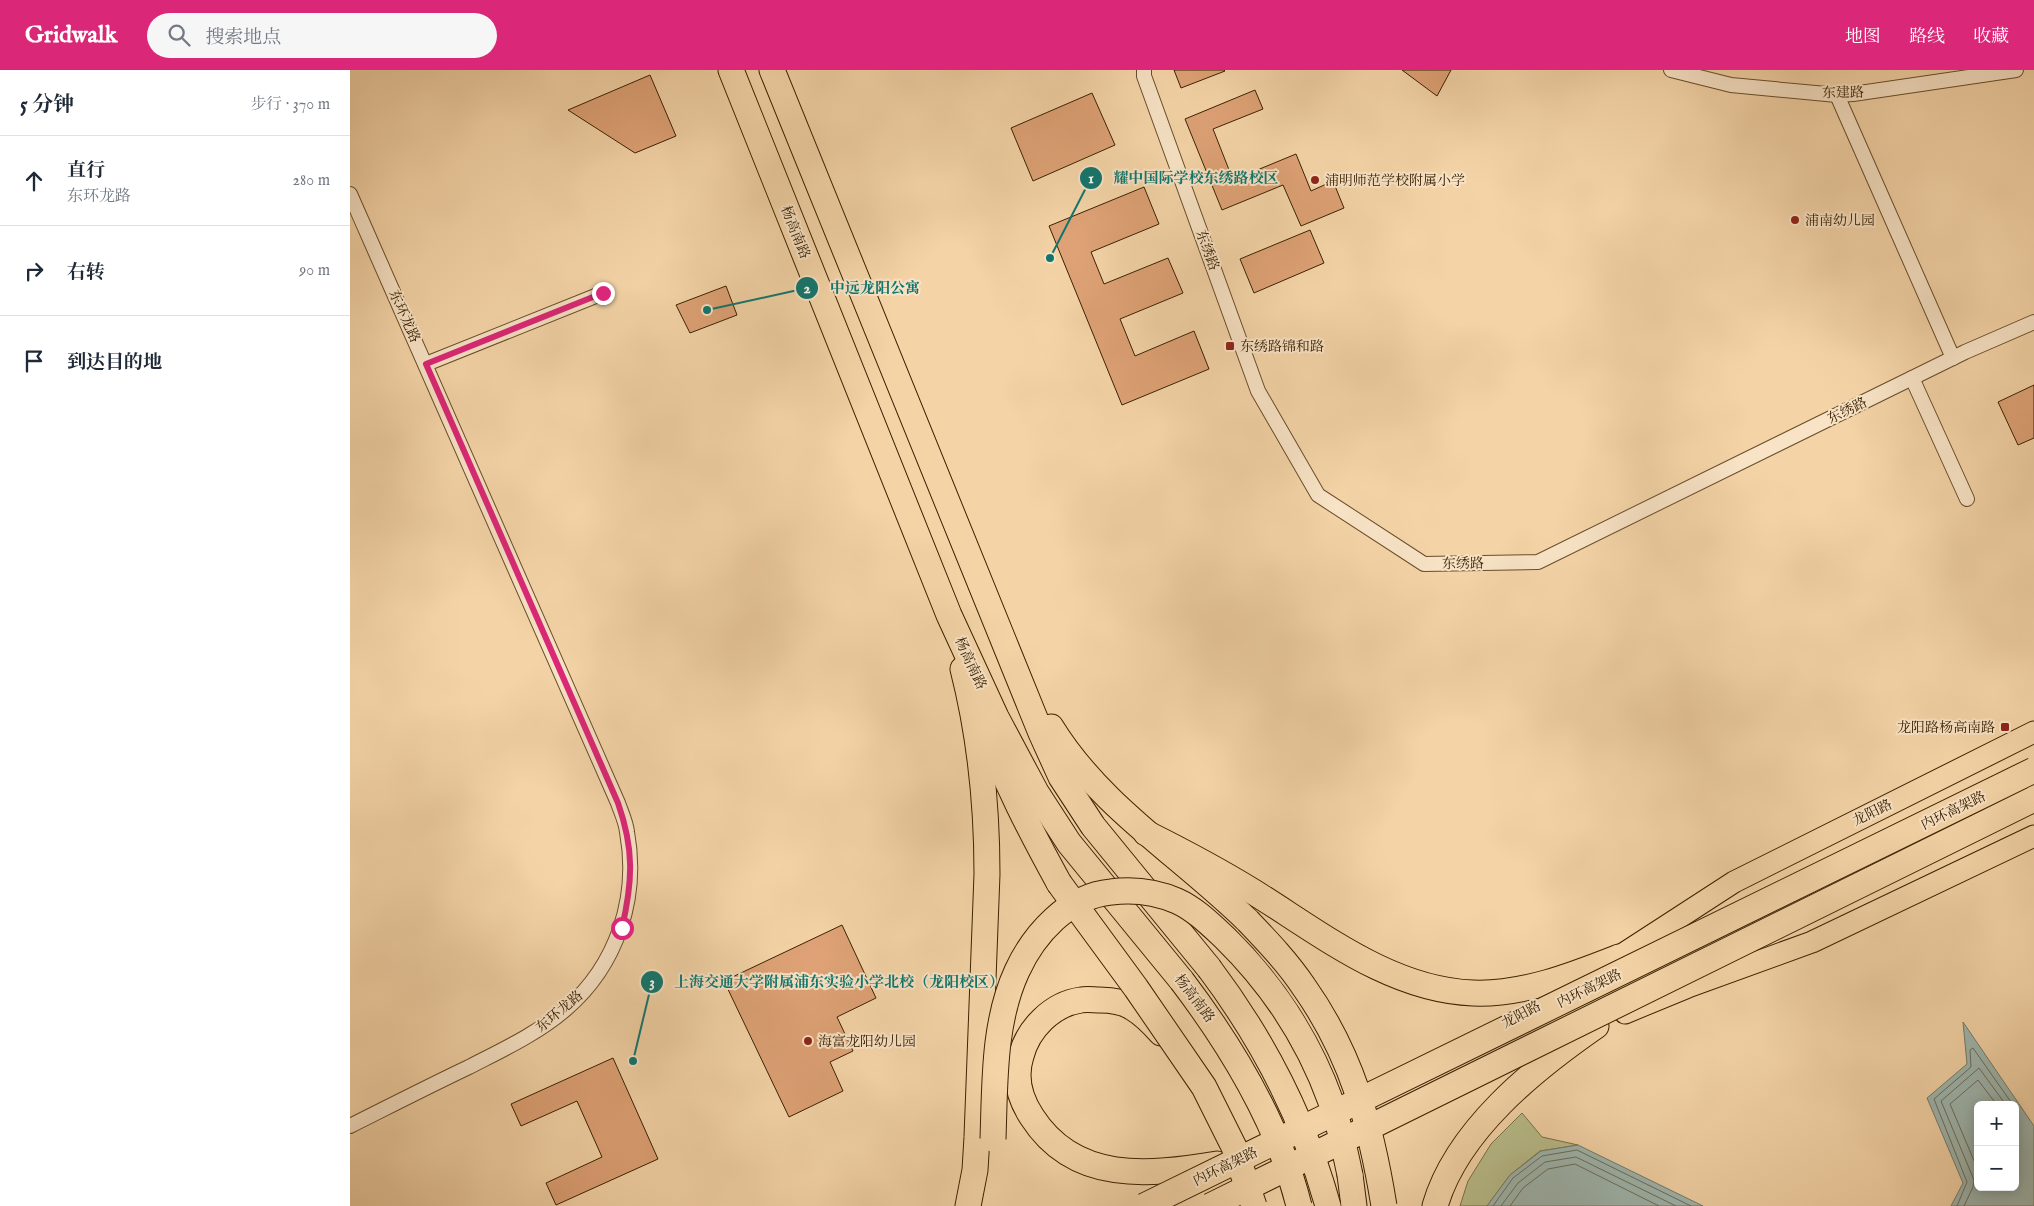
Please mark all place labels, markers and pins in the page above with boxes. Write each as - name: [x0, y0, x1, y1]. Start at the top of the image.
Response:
- callout: 耀中国际学校东绣路校区: [1079, 163, 1289, 193]
- place label: 浦明师范学校附属小学: [1325, 172, 1465, 190]
- marker: 浦明师范学校附属小学: [1309, 174, 1321, 186]
- place label: 浦南幼儿园: [1805, 212, 1875, 230]
- marker: 浦南幼儿园: [1789, 214, 1801, 226]
- callout: 中远龙阳公寓: [795, 273, 930, 303]
- place label: 东绣路锦和路: [1240, 338, 1324, 356]
- marker: 东绣路锦和路: [1224, 340, 1236, 352]
- place label: 龙阳路杨高南路: [1897, 719, 1995, 737]
- marker: 龙阳路杨高南路: [1999, 721, 2011, 733]
- callout: 上海交通大学附属浦东实验小学北校（龙阳校区）: [639, 967, 1014, 997]
- place label: 海富龙阳幼儿园: [818, 1033, 916, 1051]
- marker: 海富龙阳幼儿园: [802, 1035, 814, 1047]

